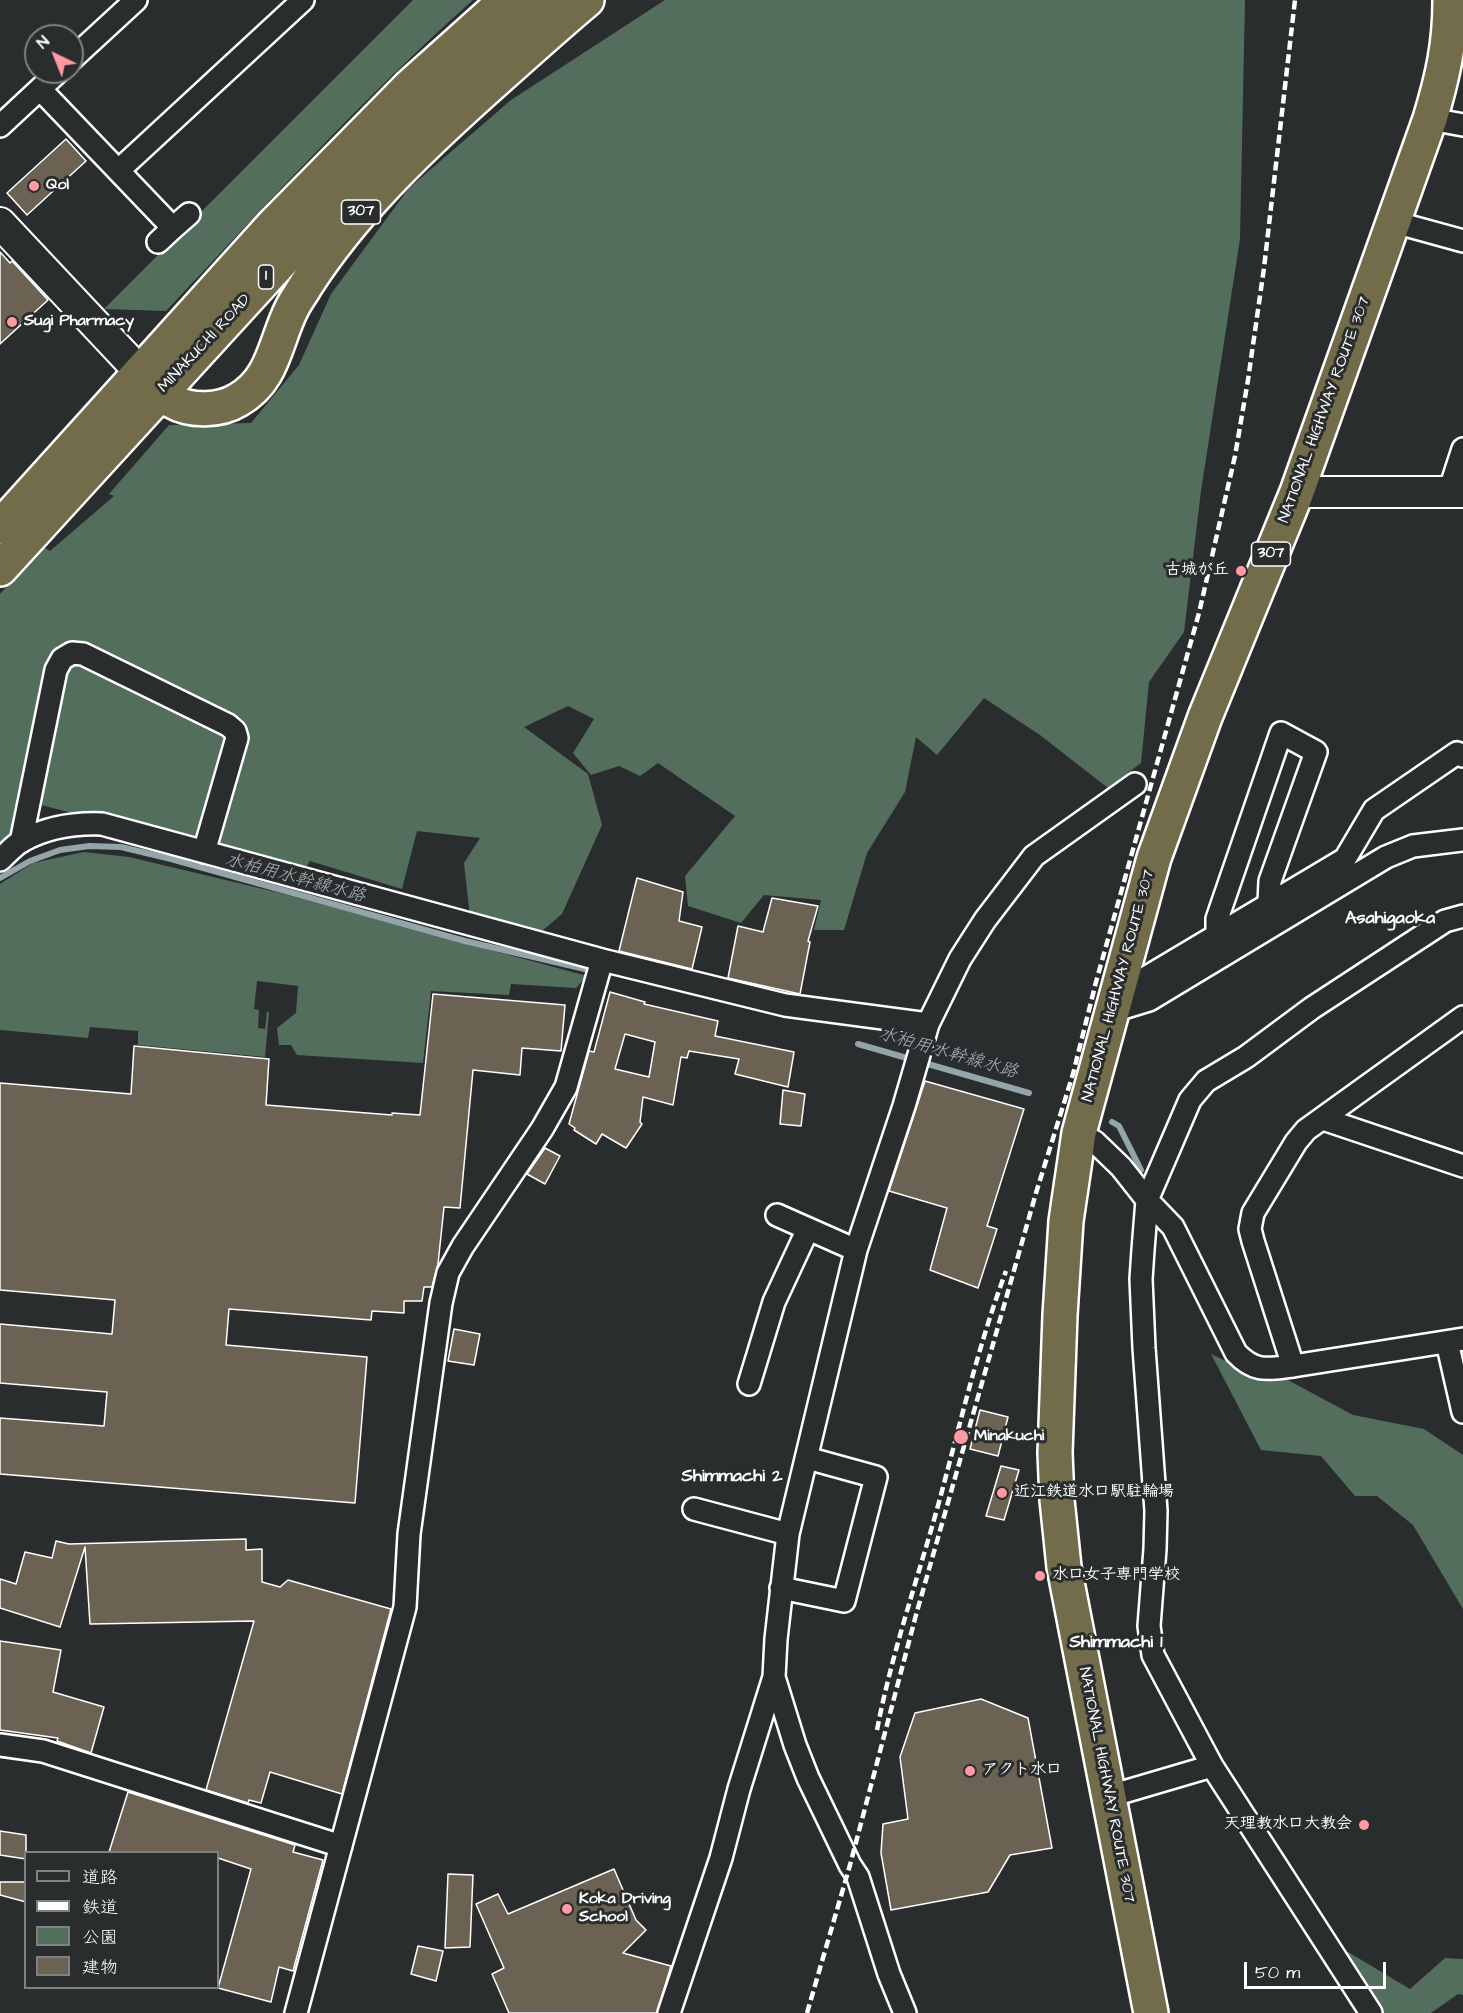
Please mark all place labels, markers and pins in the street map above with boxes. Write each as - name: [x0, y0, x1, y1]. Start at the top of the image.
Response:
- place label: Qol: [46, 176, 69, 196]
- marker: Qol: [27, 179, 41, 193]
- place label: Sugi Pharmacy: [24, 312, 134, 332]
- marker: Sugi Pharmacy: [5, 315, 19, 329]
- place label: 古城が丘: [1165, 561, 1229, 581]
- marker: 古城が丘: [1234, 564, 1248, 578]
- place label: Minakuchi: [974, 1427, 1044, 1447]
- marker: Minakuchi: [952, 1428, 970, 1446]
- place label: 近江鉄道水口駅駐輪場: [1014, 1483, 1174, 1503]
- marker: 近江鉄道水口駅駐輪場: [995, 1486, 1009, 1500]
- place label: 水口女子専門学校: [1052, 1566, 1180, 1586]
- marker: 水口女子専門学校: [1033, 1569, 1047, 1583]
- place label: アクト水口: [982, 1761, 1062, 1781]
- marker: アクト水口: [963, 1764, 977, 1778]
- place label: 天理教水口大教会: [1224, 1815, 1352, 1835]
- marker: 天理教水口大教会: [1357, 1818, 1371, 1832]
- place label: Koka Driving School: [579, 1890, 671, 1928]
- marker: Koka Driving School: [560, 1902, 574, 1916]

